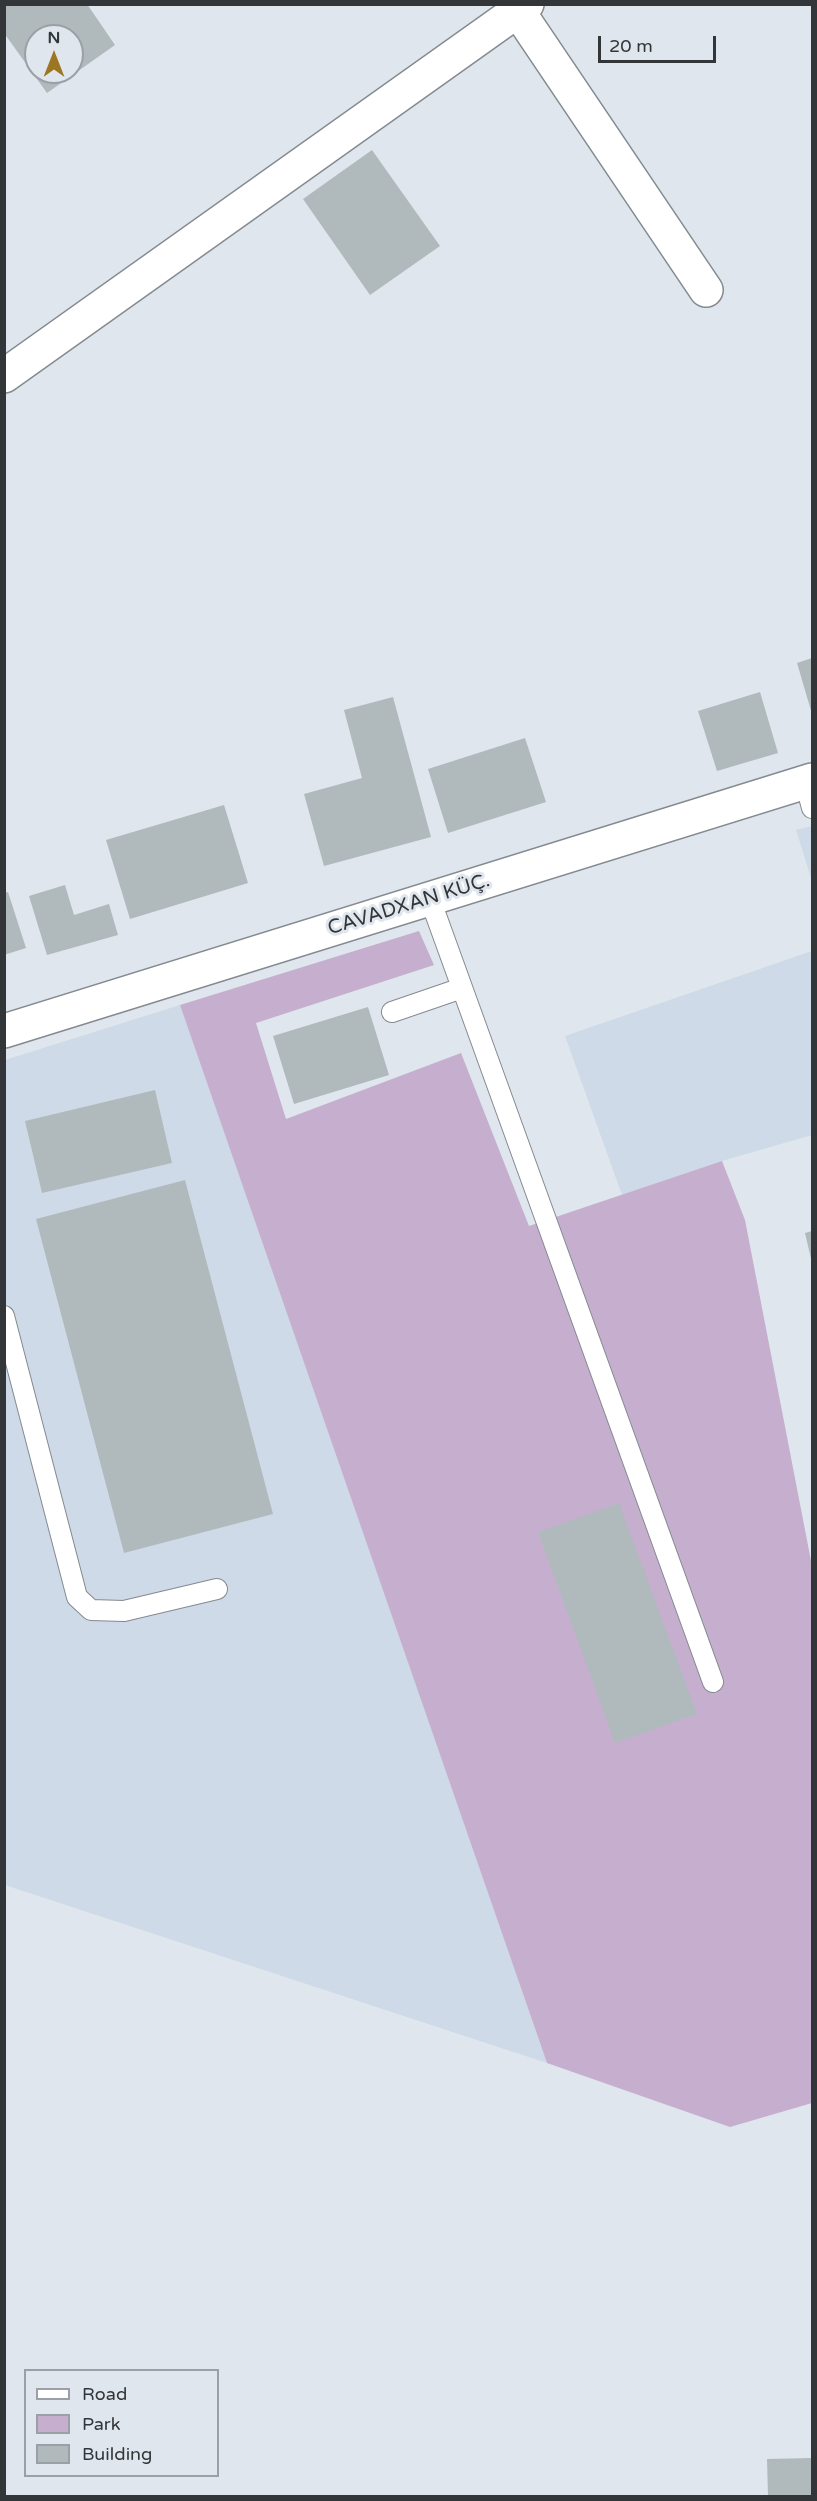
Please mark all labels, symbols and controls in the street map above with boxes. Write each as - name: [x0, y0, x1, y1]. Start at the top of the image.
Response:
- north arrow: [24, 24, 84, 84]
- scale bar: [601, 24, 720, 62]
- text: N: [48, 28, 60, 48]
- text: 20 m: [609, 35, 653, 57]
- street label: CAVADXAN KÜÇ.: [325, 869, 493, 941]
- legend: [24, 2369, 219, 2477]
- text: Road: [82, 2383, 127, 2405]
- text: Park: [82, 2413, 120, 2435]
- text: Building: [82, 2443, 152, 2465]

